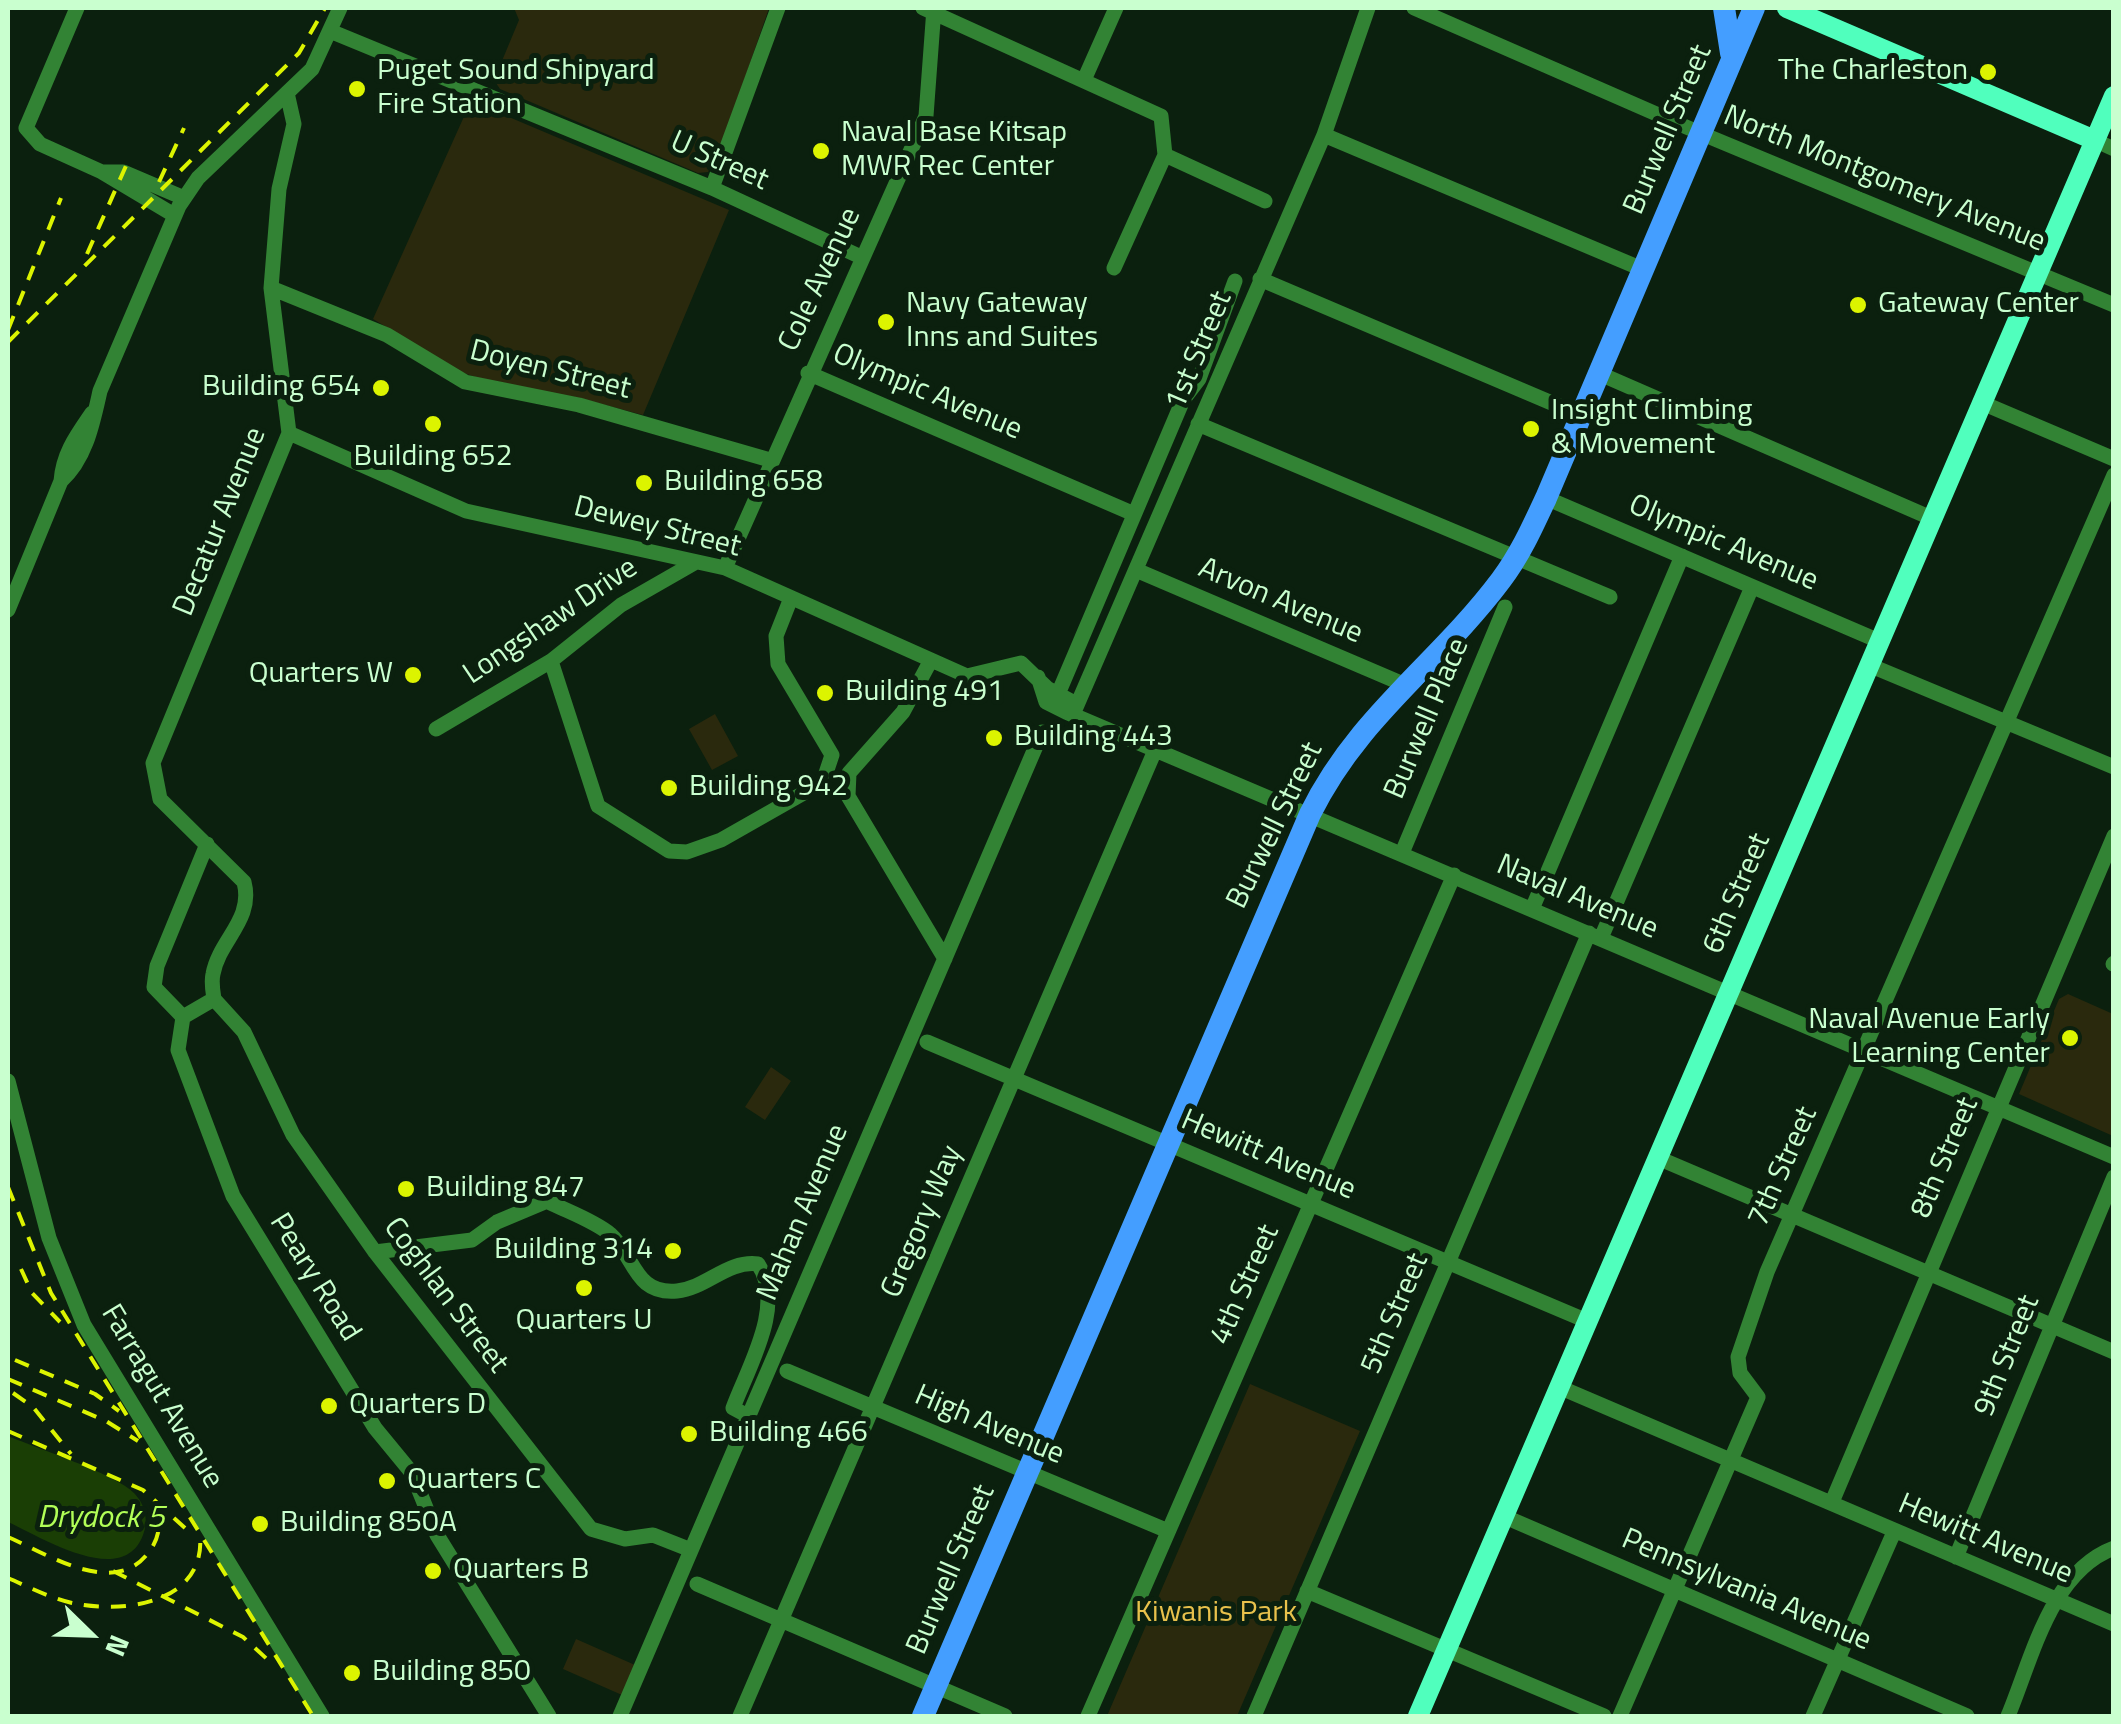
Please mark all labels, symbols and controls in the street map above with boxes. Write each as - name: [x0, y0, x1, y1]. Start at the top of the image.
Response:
- street label: Burwell Street: [1617, 40, 1721, 220]
- place label: Puget Sound Shipyard Fire Station: [377, 54, 655, 124]
- place label: The Charleston: [1778, 54, 1968, 90]
- marker: The Charleston: [1977, 61, 1999, 83]
- marker: Puget Sound Shipyard Fire Station: [346, 78, 368, 100]
- street label: North Montgomery Avenue: [1718, 99, 2050, 261]
- place label: Naval Base Kitsap MWR Rec Center: [841, 116, 1067, 186]
- street label: U Street: [665, 125, 773, 199]
- marker: Naval Base Kitsap MWR Rec Center: [810, 140, 832, 162]
- street label: Cole Avenue: [772, 202, 870, 358]
- street label: 1st Street: [1159, 286, 1241, 416]
- place label: Navy Gateway Inns and Suites: [906, 287, 1098, 358]
- place label: Gateway Center: [1878, 287, 2079, 323]
- marker: Gateway Center: [1847, 294, 1869, 316]
- marker: Navy Gateway Inns and Suites: [875, 311, 897, 333]
- street label: Doyen Street: [466, 334, 634, 408]
- street label: Olympic Avenue: [827, 337, 1027, 449]
- place label: Building 654: [202, 370, 361, 406]
- marker: Building 654: [370, 377, 392, 399]
- place label: Insight Climbing & Movement: [1551, 394, 1752, 464]
- marker: Building 652: [422, 413, 444, 435]
- marker: Insight Climbing & Movement: [1520, 418, 1542, 440]
- street label: Decatur Avenue: [167, 423, 275, 621]
- place label: Building 652: [354, 440, 512, 476]
- place label: Building 658: [664, 465, 823, 501]
- marker: Building 658: [633, 472, 655, 494]
- street label: Olympic Avenue: [1623, 488, 1823, 600]
- street label: Dewey Street: [570, 490, 744, 566]
- street label: Longshaw Drive: [457, 551, 645, 693]
- street label: Arvon Avenue: [1193, 551, 1367, 653]
- street label: Burwell Place: [1378, 633, 1478, 805]
- place label: Quarters W: [249, 657, 393, 693]
- marker: Quarters W: [402, 664, 424, 686]
- place label: Building 491: [845, 675, 1004, 711]
- marker: Building 491: [814, 682, 836, 704]
- place label: Building 443: [1014, 720, 1173, 756]
- marker: Building 443: [983, 727, 1005, 749]
- street label: Burwell Street: [1220, 737, 1332, 915]
- place label: Building 942: [689, 770, 848, 806]
- marker: Building 942: [658, 777, 680, 799]
- street label: 6th Street: [1697, 828, 1779, 960]
- street label: Naval Avenue: [1491, 848, 1663, 948]
- place label: Naval Avenue Early Learning Center: [1808, 1003, 2050, 1074]
- marker: Naval Avenue Early Learning Center: [2059, 1027, 2081, 1049]
- street label: 8th Street: [1905, 1092, 1987, 1224]
- street label: 7th Street: [1742, 1101, 1826, 1233]
- street label: Hewitt Avenue: [1175, 1103, 1361, 1209]
- street label: Mahan Avenue: [751, 1119, 857, 1307]
- street label: Gregory Way: [875, 1140, 971, 1304]
- place label: Building 847: [426, 1171, 585, 1207]
- marker: Building 847: [395, 1178, 417, 1200]
- street label: Peary Road: [261, 1207, 367, 1349]
- street label: Coghlan Street: [375, 1211, 515, 1381]
- street label: 4th Street: [1204, 1219, 1288, 1351]
- place label: Building 314: [494, 1233, 653, 1269]
- marker: Building 314: [662, 1240, 684, 1262]
- street label: 5th Street: [1355, 1248, 1437, 1380]
- marker: Quarters U: [573, 1277, 595, 1299]
- street label: 9th Street: [1967, 1290, 2049, 1422]
- street label: Farragut Avenue: [92, 1299, 230, 1495]
- place label: Quarters U: [515, 1304, 653, 1340]
- street label: High Avenue: [909, 1378, 1069, 1474]
- place label: Quarters D: [349, 1388, 486, 1424]
- marker: Quarters D: [318, 1395, 340, 1417]
- place label: Building 466: [709, 1416, 868, 1452]
- marker: Building 466: [678, 1423, 700, 1445]
- place label: Quarters C: [407, 1463, 541, 1499]
- marker: Quarters C: [376, 1470, 398, 1492]
- street label: Burwell Street: [900, 1480, 1004, 1660]
- street label: Hewitt Avenue: [1892, 1487, 2078, 1593]
- water label: Drydock 5: [37, 1500, 165, 1538]
- place label: Building 850A: [280, 1506, 457, 1542]
- marker: Building 850A: [249, 1513, 271, 1535]
- street label: Pennsylvania Avenue: [1616, 1522, 1876, 1660]
- place label: Quarters B: [453, 1553, 589, 1589]
- marker: Quarters B: [422, 1560, 444, 1582]
- north arrow: [40, 1584, 140, 1684]
- park label: Kiwanis Park: [1135, 1596, 1297, 1632]
- text: N: [94, 1629, 142, 1663]
- place label: Building 850: [372, 1655, 531, 1691]
- marker: Building 850: [341, 1662, 363, 1684]

